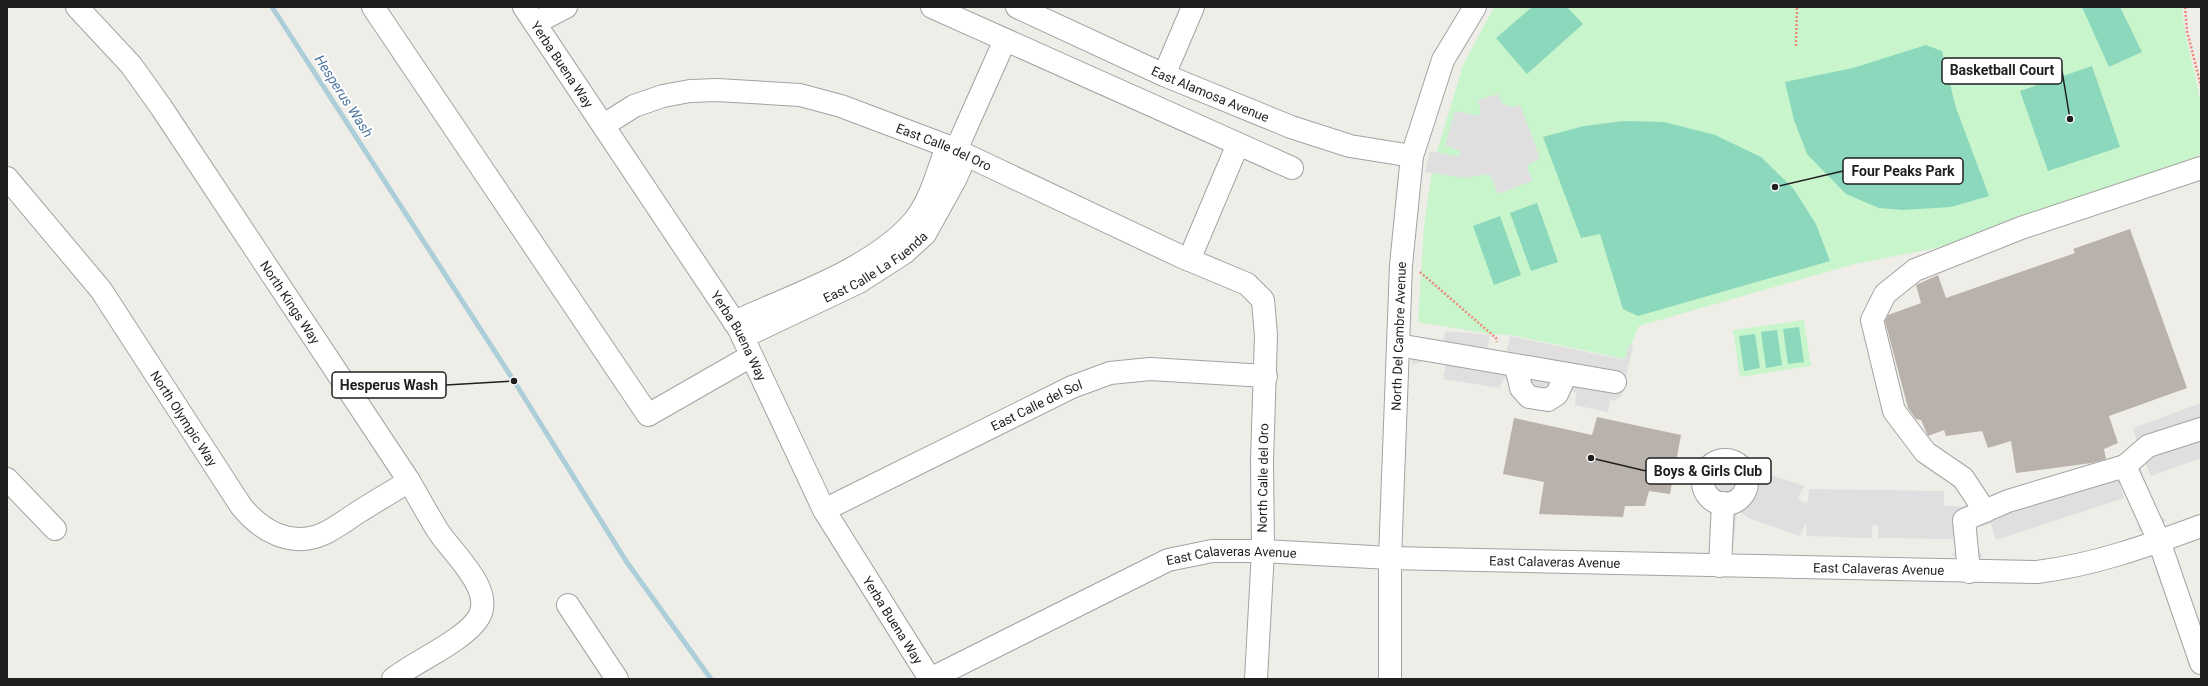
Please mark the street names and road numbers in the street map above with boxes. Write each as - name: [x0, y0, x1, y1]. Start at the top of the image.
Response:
- street label: Yerba Buena Way: [528, 18, 596, 110]
- street label: East Alamosa Avenue: [1149, 63, 1271, 125]
- street label: East Calle del Oro: [894, 120, 994, 173]
- street label: East Calle La Fuenda: [821, 228, 930, 305]
- street label: North Kings Way: [258, 258, 323, 346]
- street label: North Del Cambre Avenue: [1388, 261, 1409, 411]
- street label: Yerba Buena Way: [708, 288, 770, 383]
- street label: North Olympic Way: [148, 368, 221, 469]
- street label: East Calle del Sol: [988, 376, 1084, 434]
- street label: North Calle del Oro: [1255, 423, 1271, 533]
- street label: East Calaveras Avenue: [1165, 543, 1297, 568]
- street label: East Calaveras Avenue: [1489, 553, 1621, 570]
- street label: East Calaveras Avenue: [1813, 560, 1945, 577]
- street label: Yerba Buena Way: [860, 573, 926, 667]

